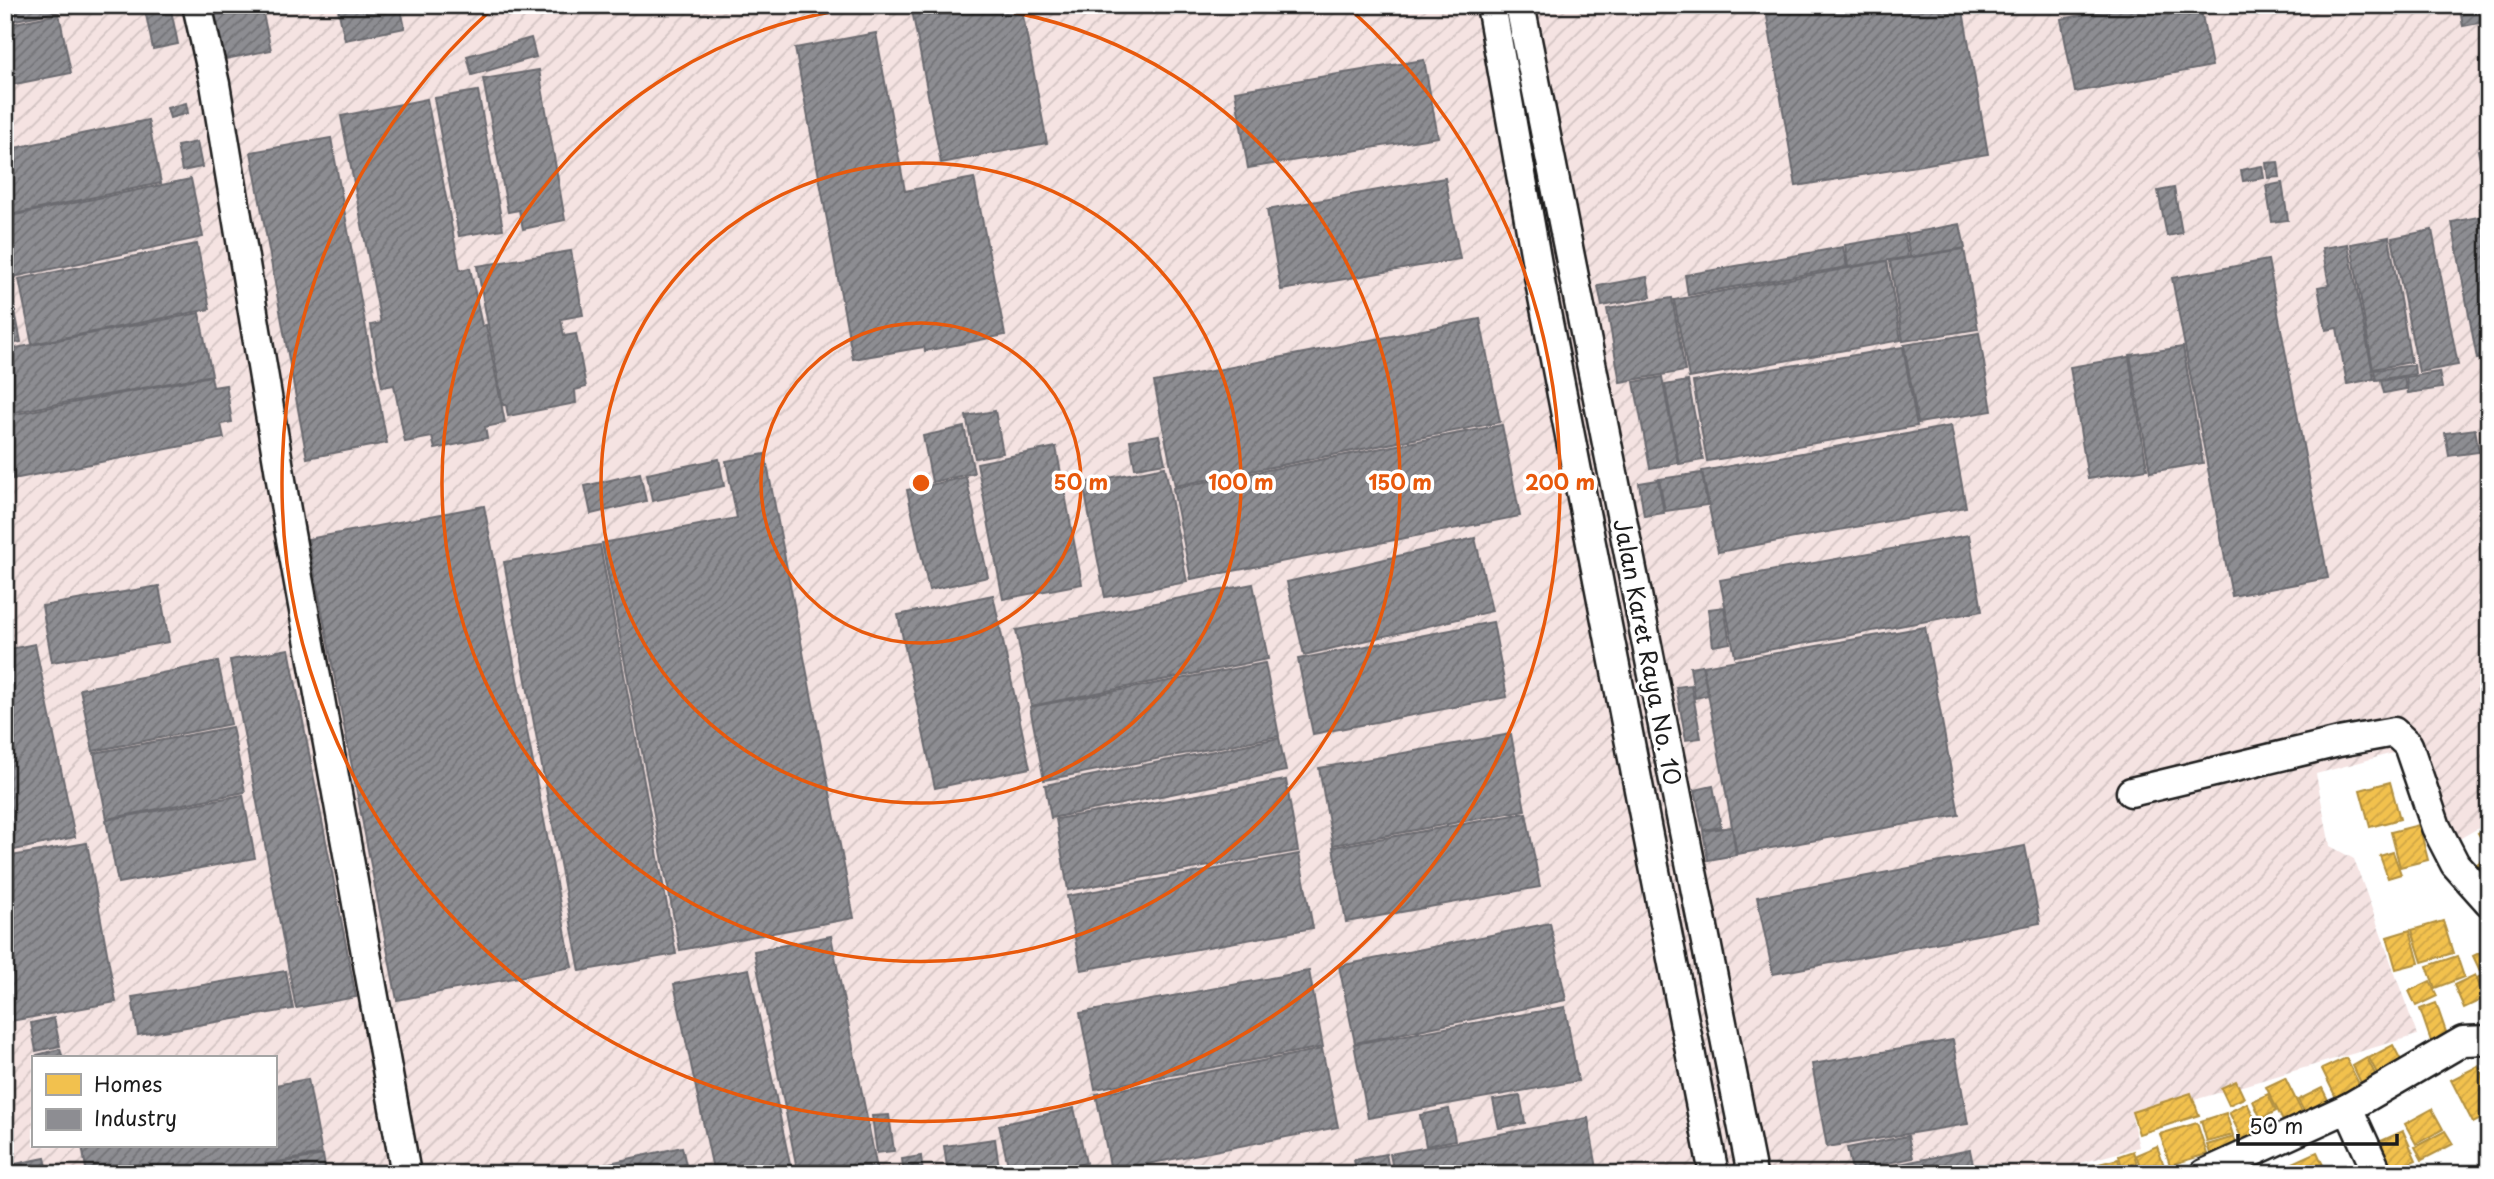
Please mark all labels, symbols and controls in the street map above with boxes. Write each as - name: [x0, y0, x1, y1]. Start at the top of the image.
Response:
- text: 50 m: [1054, 465, 1108, 497]
- text: 100 m: [1208, 465, 1274, 497]
- text: 150 m: [1368, 465, 1432, 497]
- text: 200 m: [1525, 465, 1595, 497]
- centre of rings: [909, 471, 933, 495]
- street label: Jalan Karet Raya No. 10: [1605, 516, 1691, 788]
- legend: [32, 1056, 276, 1148]
- text: Homes: [94, 1067, 162, 1099]
- text: Industry: [94, 1101, 177, 1133]
- scale bar: [2238, 1102, 2398, 1146]
- text: 50 m: [2249, 1109, 2303, 1141]

